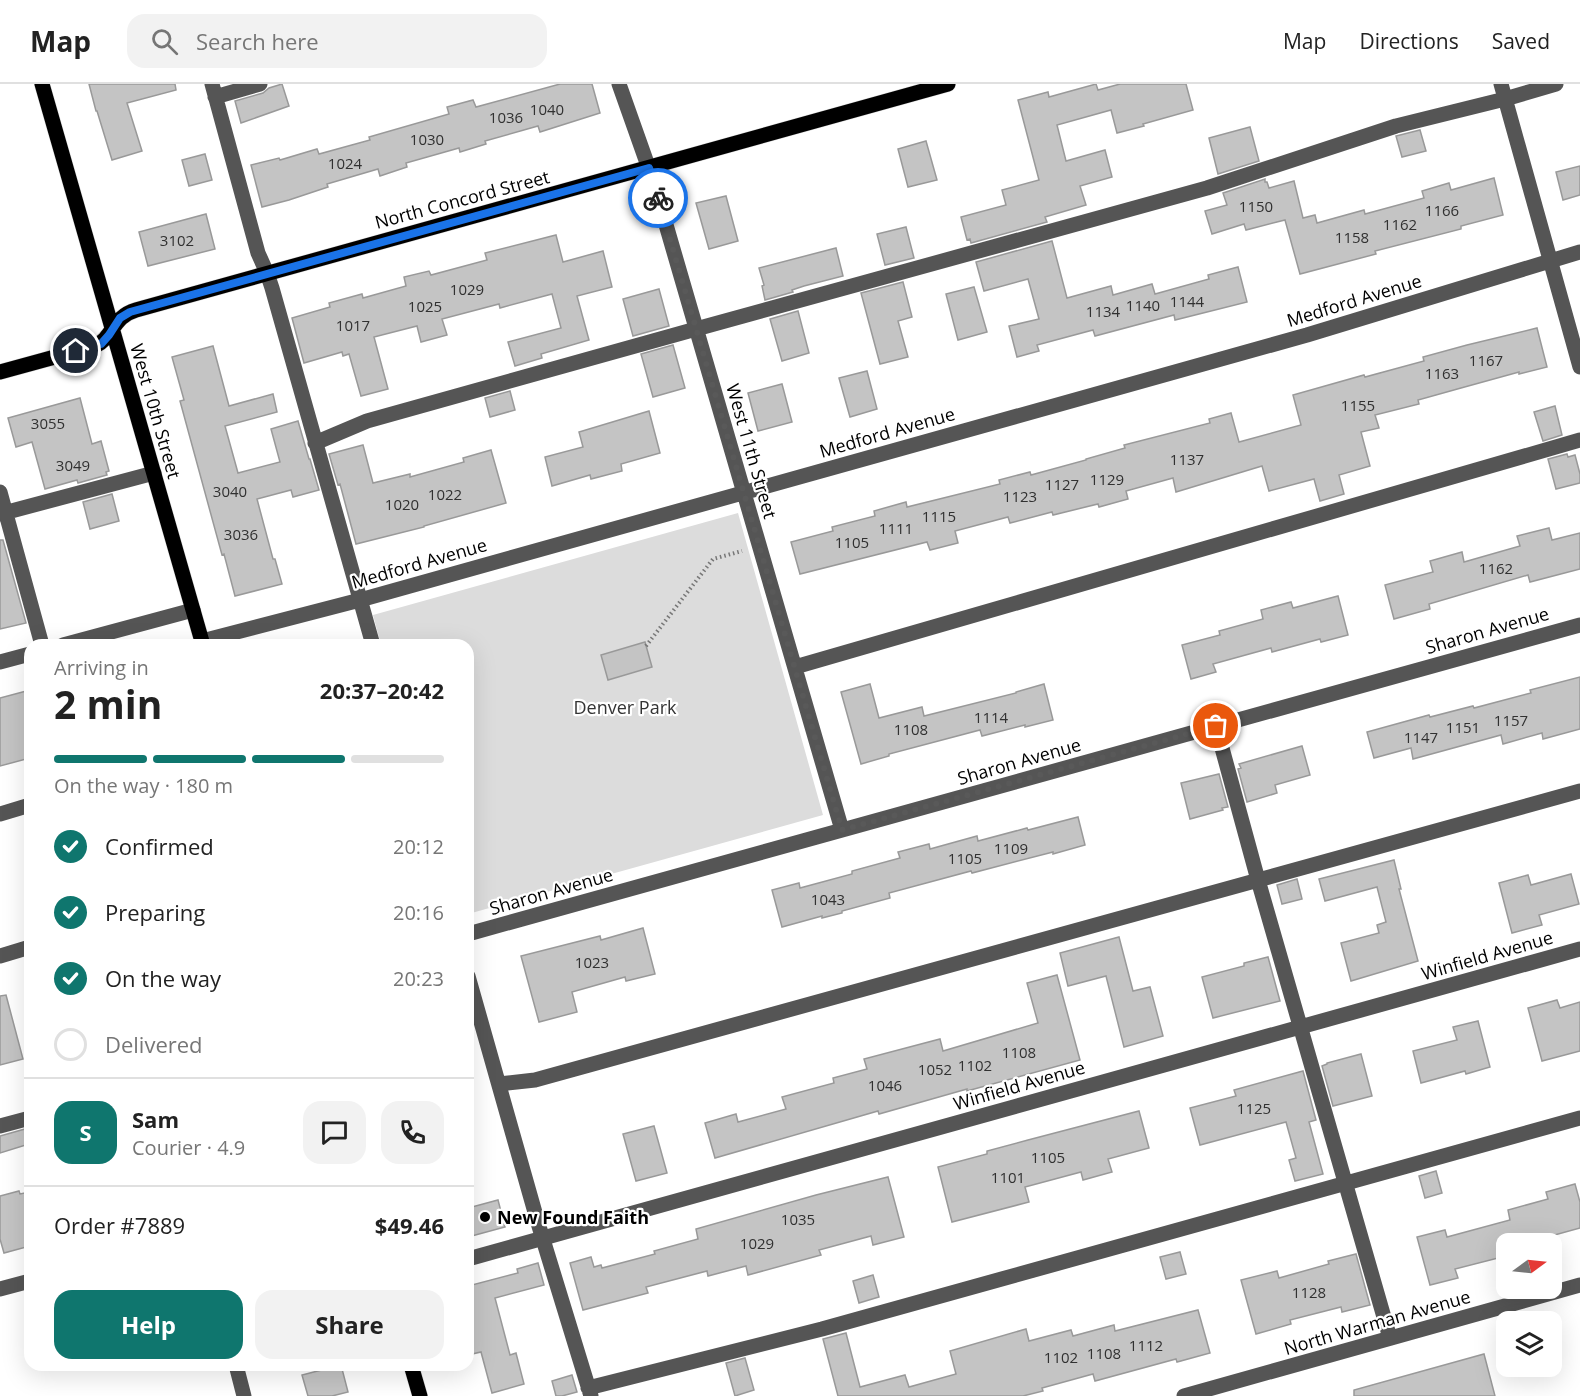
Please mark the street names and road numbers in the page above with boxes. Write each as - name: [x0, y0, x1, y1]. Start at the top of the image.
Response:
- street label: North Concord Street: [372, 164, 552, 234]
- street label: Medford Avenue: [1284, 268, 1424, 332]
- street label: West 10th Street: [125, 341, 187, 481]
- street label: West 11th Street: [721, 381, 783, 521]
- street label: Medford Avenue: [816, 401, 958, 463]
- street label: Medford Avenue: [348, 532, 490, 594]
- street label: Sharon Avenue: [1422, 601, 1552, 659]
- street label: Sharon Avenue: [954, 732, 1084, 790]
- street label: Sharon Avenue: [486, 862, 616, 920]
- street label: Winfield Avenue: [1418, 925, 1556, 985]
- street label: Winfield Avenue: [950, 1055, 1088, 1115]
- street label: North Warman Avenue: [1281, 1284, 1473, 1360]

